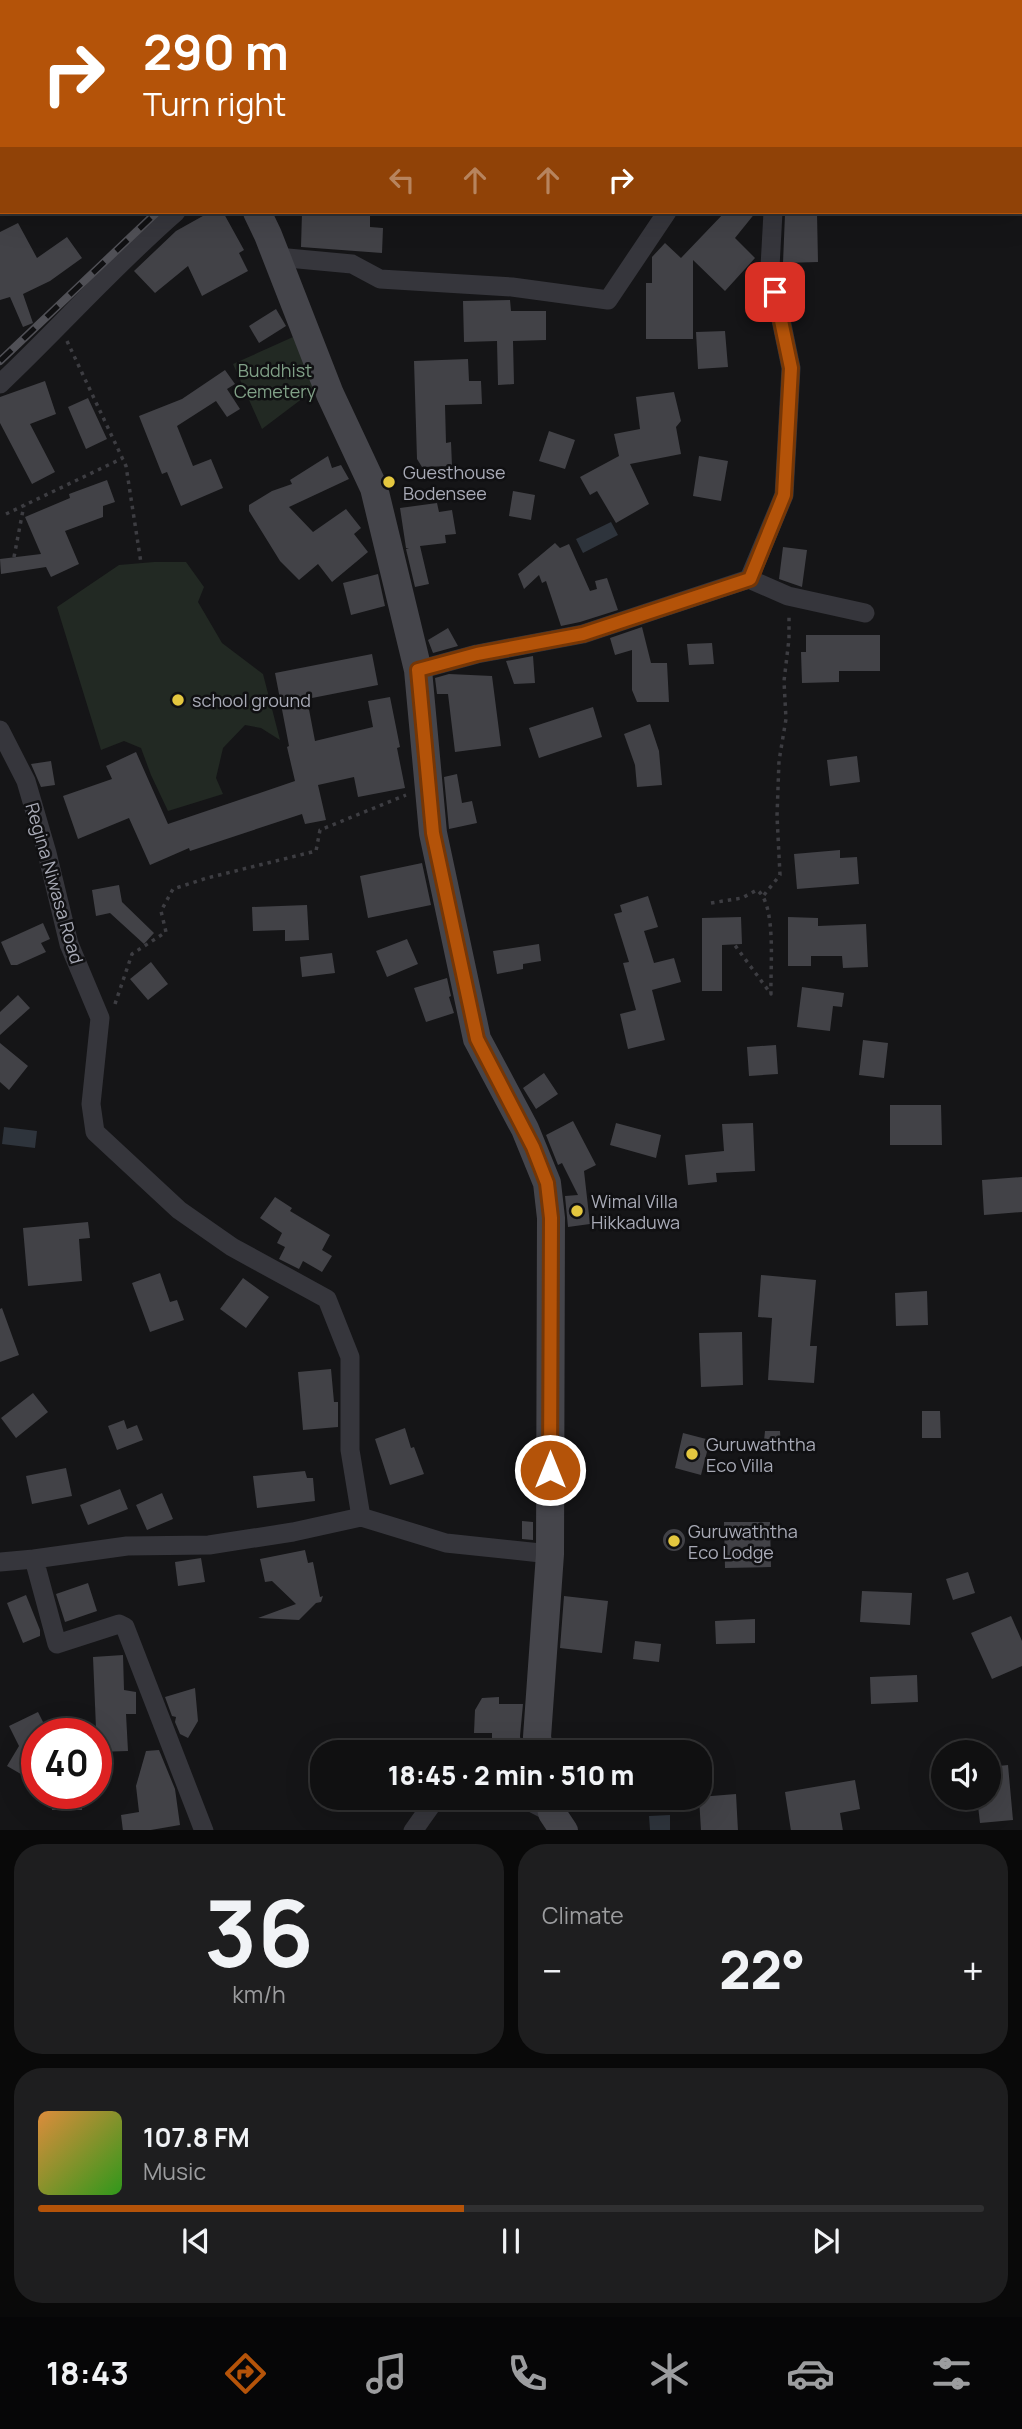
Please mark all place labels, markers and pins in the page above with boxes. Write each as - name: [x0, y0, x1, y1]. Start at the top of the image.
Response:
- pin: [745, 262, 805, 322]
- place label: Guesthouse Bodensee: [403, 460, 506, 505]
- marker: Guesthouse Bodensee: [381, 474, 397, 490]
- place label: school ground: [192, 688, 311, 712]
- marker: school ground: [170, 692, 186, 708]
- place label: Wimal Villa Hikkaduwa: [591, 1189, 680, 1234]
- marker: Wimal Villa Hikkaduwa: [569, 1203, 585, 1219]
- place label: Guruwaththa Eco Villa: [706, 1432, 816, 1477]
- marker: Guruwaththa Eco Villa: [684, 1446, 700, 1462]
- place label: Guruwaththa Eco Lodge: [688, 1519, 798, 1564]
- marker: Guruwaththa Eco Lodge: [666, 1533, 682, 1549]

